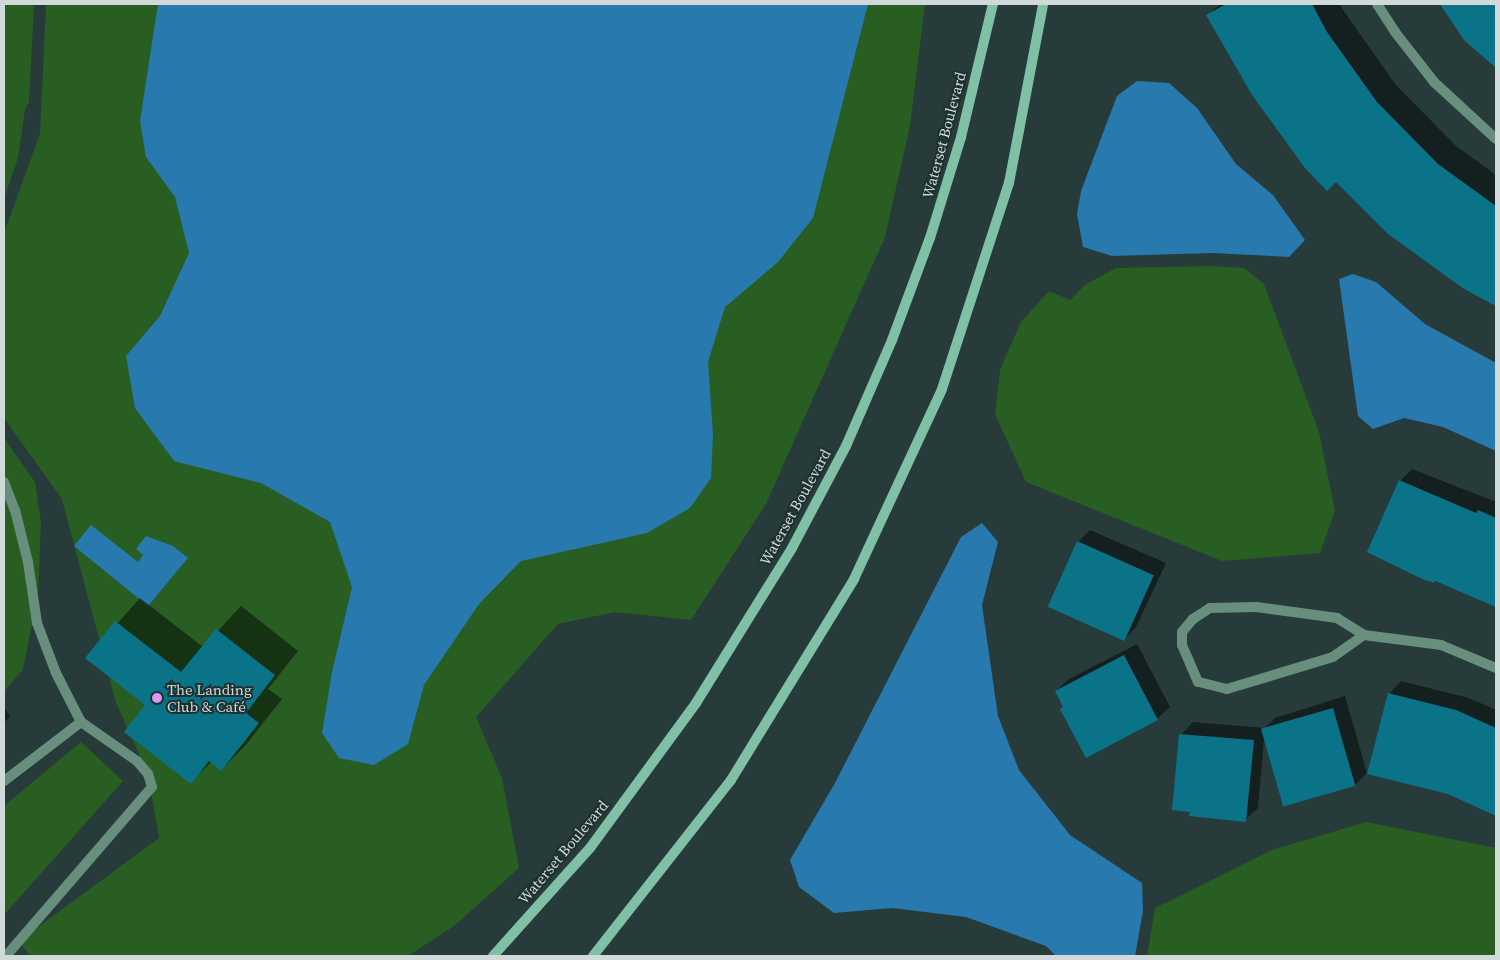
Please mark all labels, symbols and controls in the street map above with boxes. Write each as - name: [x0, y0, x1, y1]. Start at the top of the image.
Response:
- street label: Waterset Boulevard: [918, 70, 970, 200]
- street label: Waterset Boulevard: [756, 446, 834, 568]
- place label: The Landing Club & Café: [167, 680, 252, 715]
- marker: The Landing Club & Café: [151, 692, 163, 704]
- street label: Waterset Boulevard: [514, 796, 612, 908]

